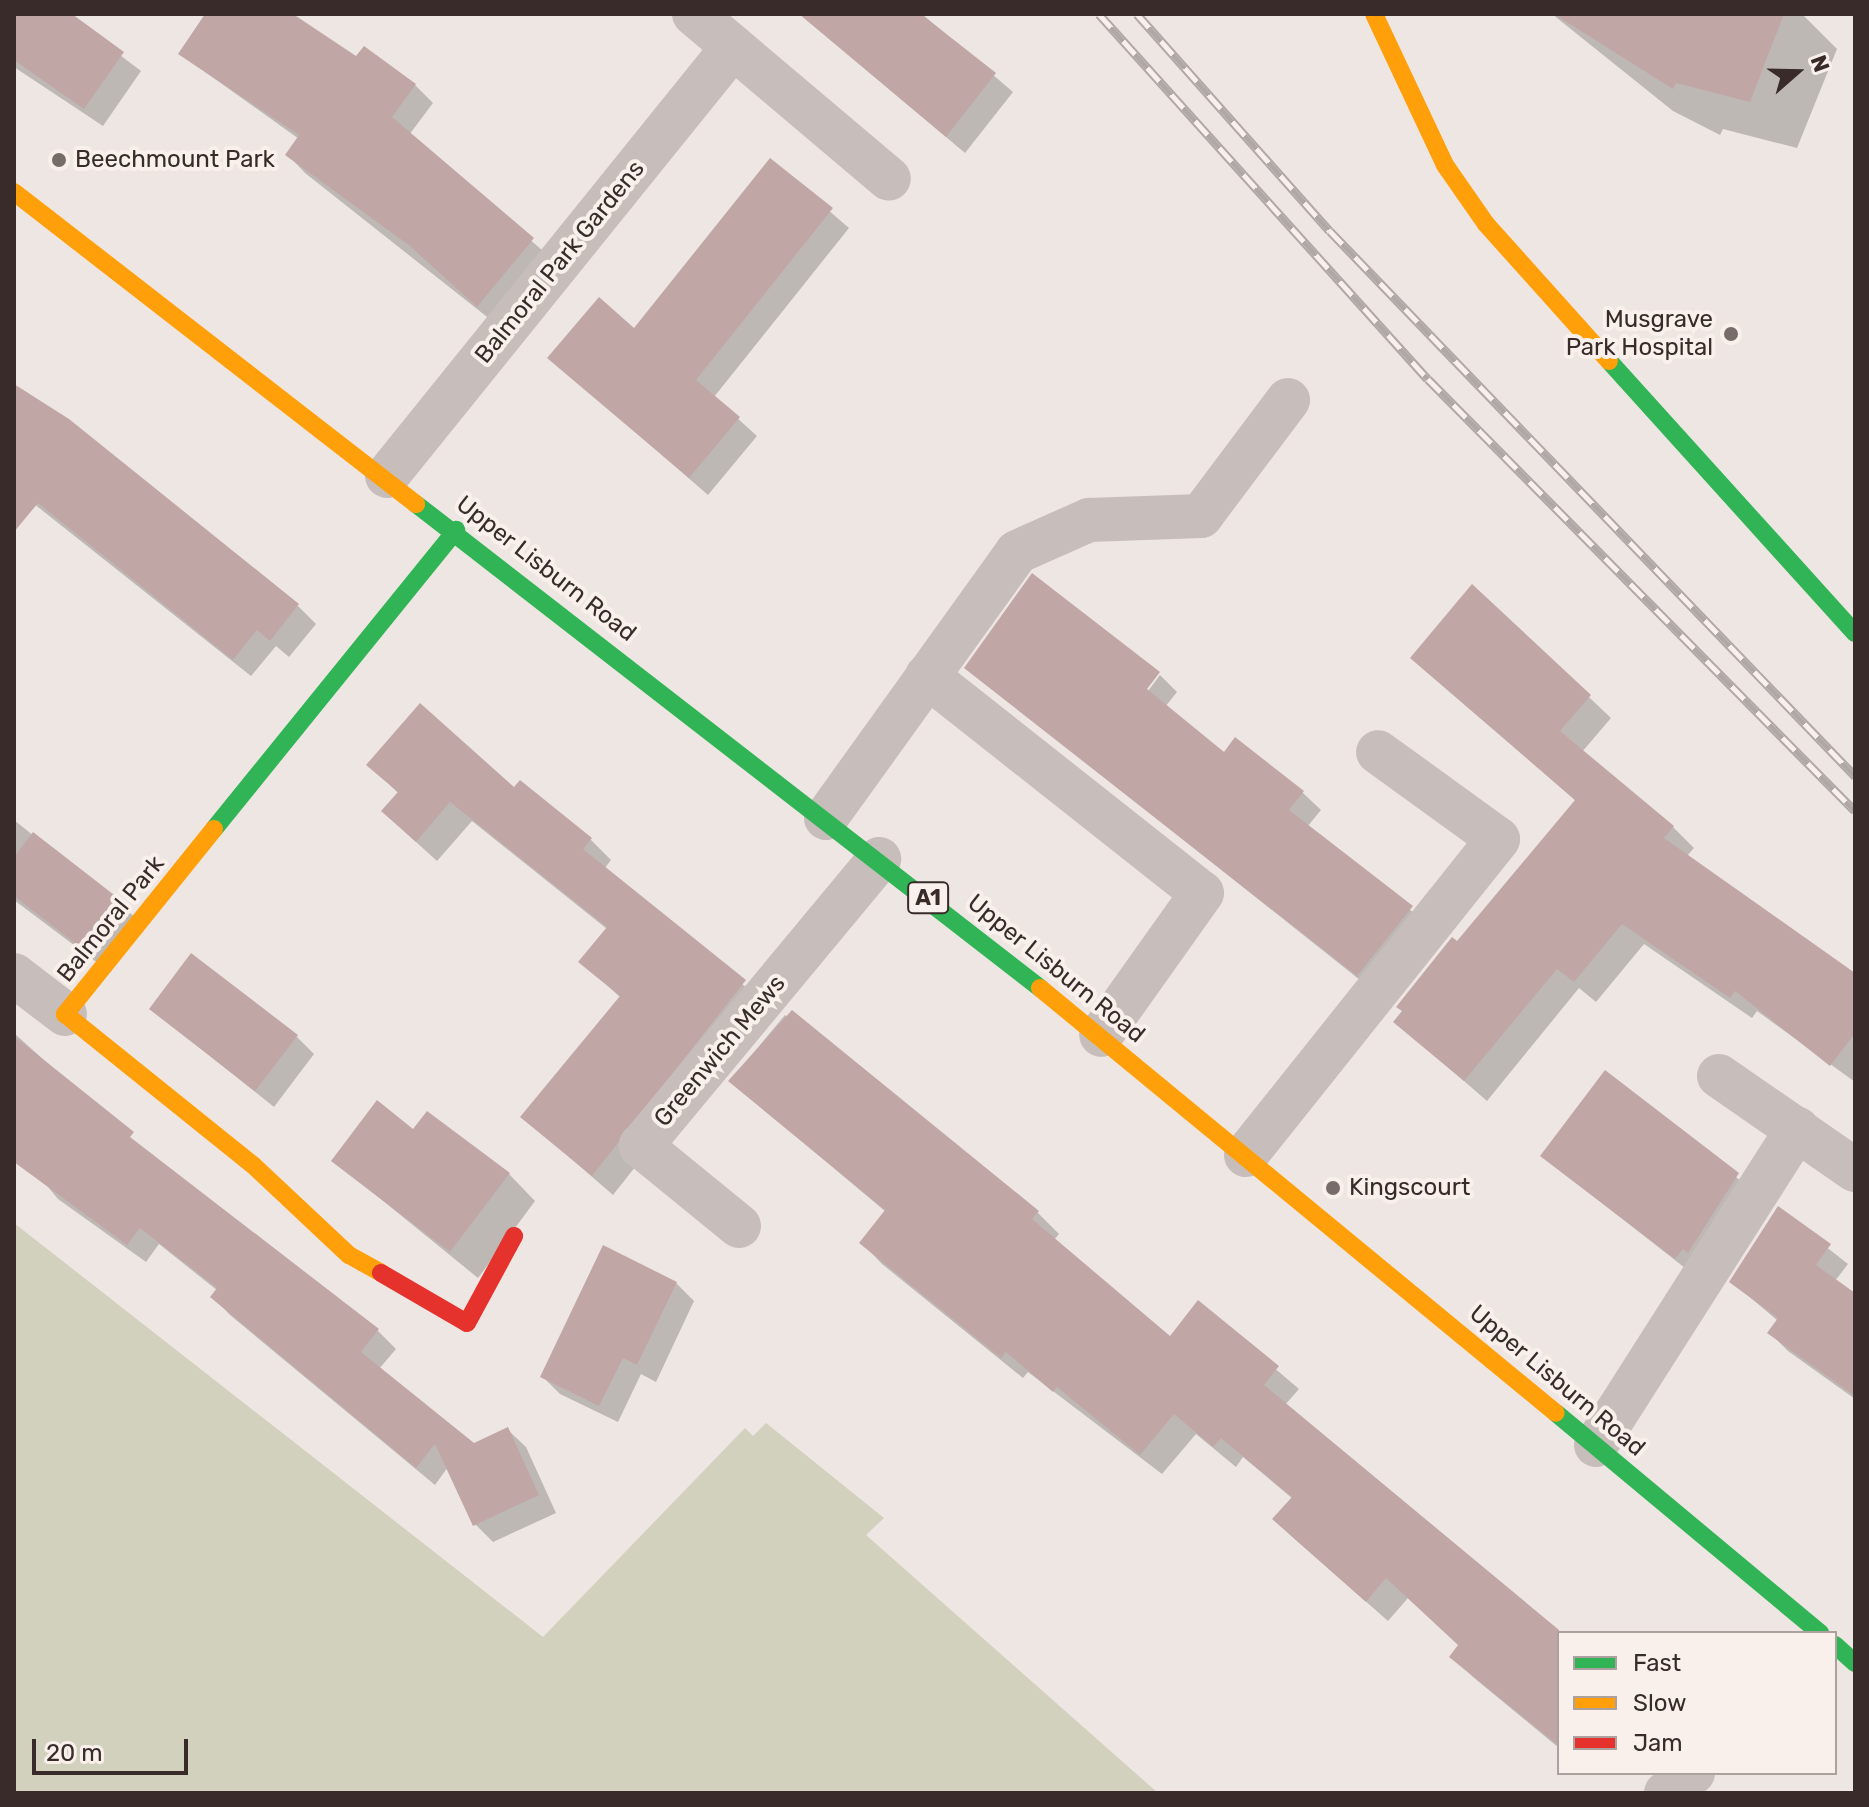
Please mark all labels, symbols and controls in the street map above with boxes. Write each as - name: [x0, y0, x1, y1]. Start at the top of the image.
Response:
- north arrow: [1757, 32, 1837, 112]
- text: N: [1805, 52, 1835, 76]
- place label: Beechmount Park: [75, 146, 275, 174]
- marker: Beechmount Park: [50, 151, 68, 169]
- street label: Balmoral Park Gardens: [469, 155, 651, 369]
- place label: Musgrave Park Hospital: [1565, 306, 1713, 362]
- marker: Musgrave Park Hospital: [1720, 323, 1742, 345]
- street label: Upper Lisburn Road: [450, 490, 642, 648]
- street label: Balmoral Park: [51, 850, 171, 988]
- road number: A1: [906, 880, 950, 916]
- street label: Upper Lisburn Road: [961, 888, 1151, 1050]
- street label: Greenwich Mews: [648, 969, 792, 1133]
- place label: Kingscourt: [1349, 1174, 1470, 1202]
- marker: Kingscourt: [1324, 1179, 1342, 1197]
- street label: Upper Lisburn Road: [1463, 1299, 1651, 1463]
- legend: [1557, 1631, 1837, 1775]
- text: Fast: [1633, 1649, 1681, 1677]
- text: Slow: [1633, 1689, 1686, 1717]
- scale bar: [36, 1723, 192, 1773]
- text: Jam: [1633, 1729, 1683, 1757]
- text: 20 m: [46, 1739, 103, 1767]

